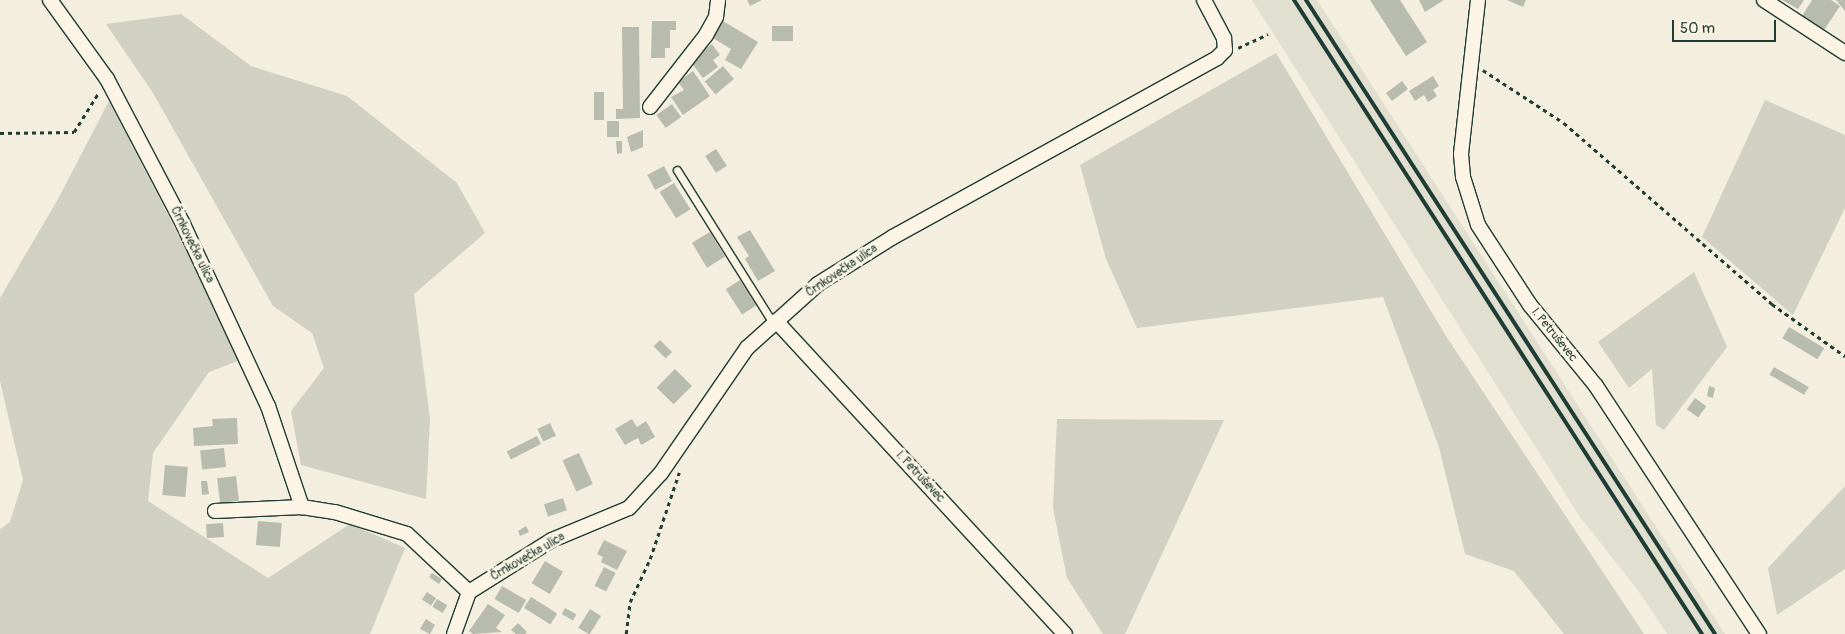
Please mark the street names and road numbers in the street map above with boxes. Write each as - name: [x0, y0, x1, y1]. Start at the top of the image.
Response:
- street label: Črnkovečka ulica: [167, 204, 217, 286]
- street label: Črnkovečka ulica: [803, 242, 881, 300]
- street label: I. Petruševec: [1528, 305, 1580, 365]
- street label: I. Petruševec: [893, 448, 947, 506]
- street label: Črnkovečka ulica: [488, 530, 568, 584]

